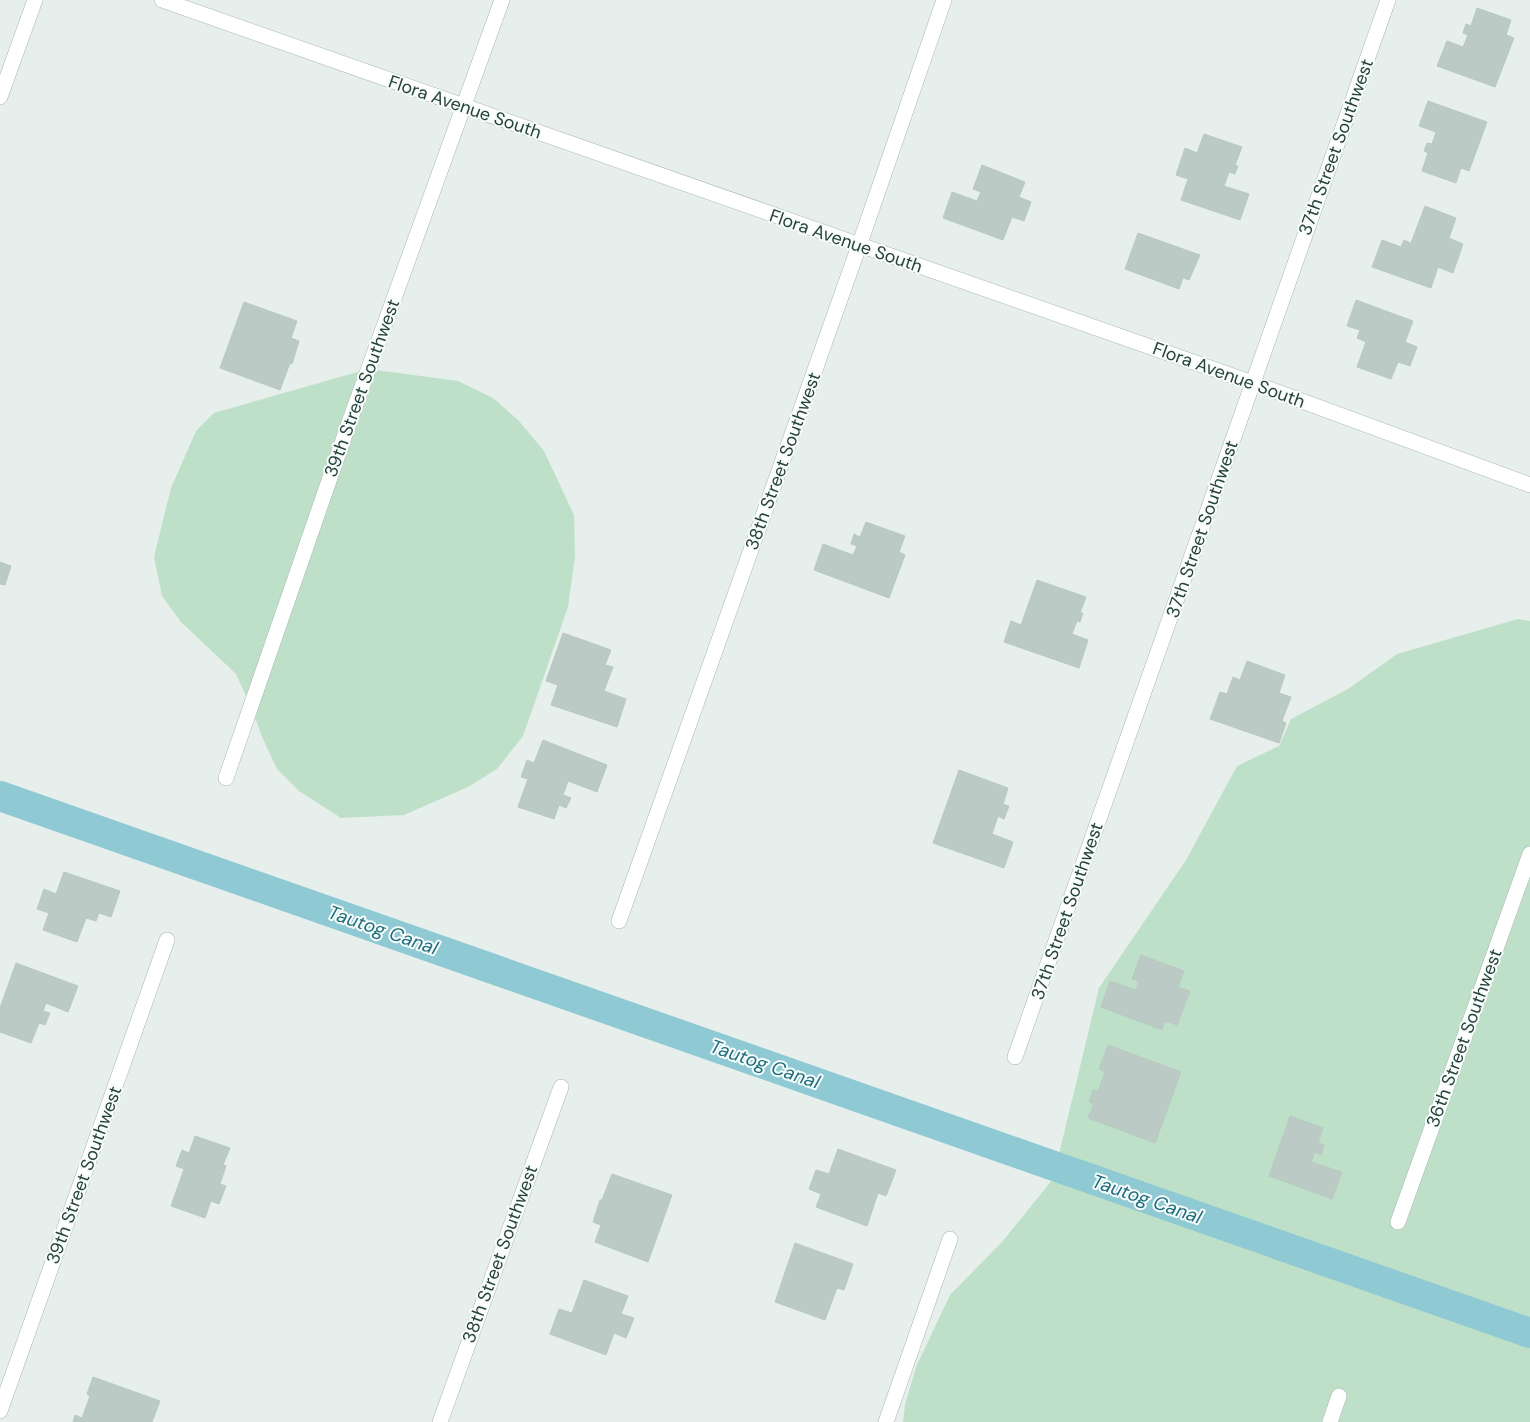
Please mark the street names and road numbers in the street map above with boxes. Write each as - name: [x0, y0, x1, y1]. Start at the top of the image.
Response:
- street label: 37th Street Southwest: [1293, 55, 1379, 239]
- street label: Flora Avenue South: [385, 70, 545, 144]
- street label: Flora Avenue South: [766, 204, 926, 278]
- street label: 39th Street Southwest: [319, 296, 405, 480]
- street label: Flora Avenue South: [1150, 336, 1308, 414]
- street label: 38th Street Southwest: [740, 369, 826, 553]
- street label: 37th Street Southwest: [1160, 437, 1244, 621]
- street label: 37th Street Southwest: [1025, 819, 1109, 1003]
- street label: 36th Street Southwest: [1421, 946, 1507, 1130]
- street label: 39th Street Southwest: [41, 1083, 127, 1267]
- street label: 38th Street Southwest: [457, 1162, 543, 1346]

